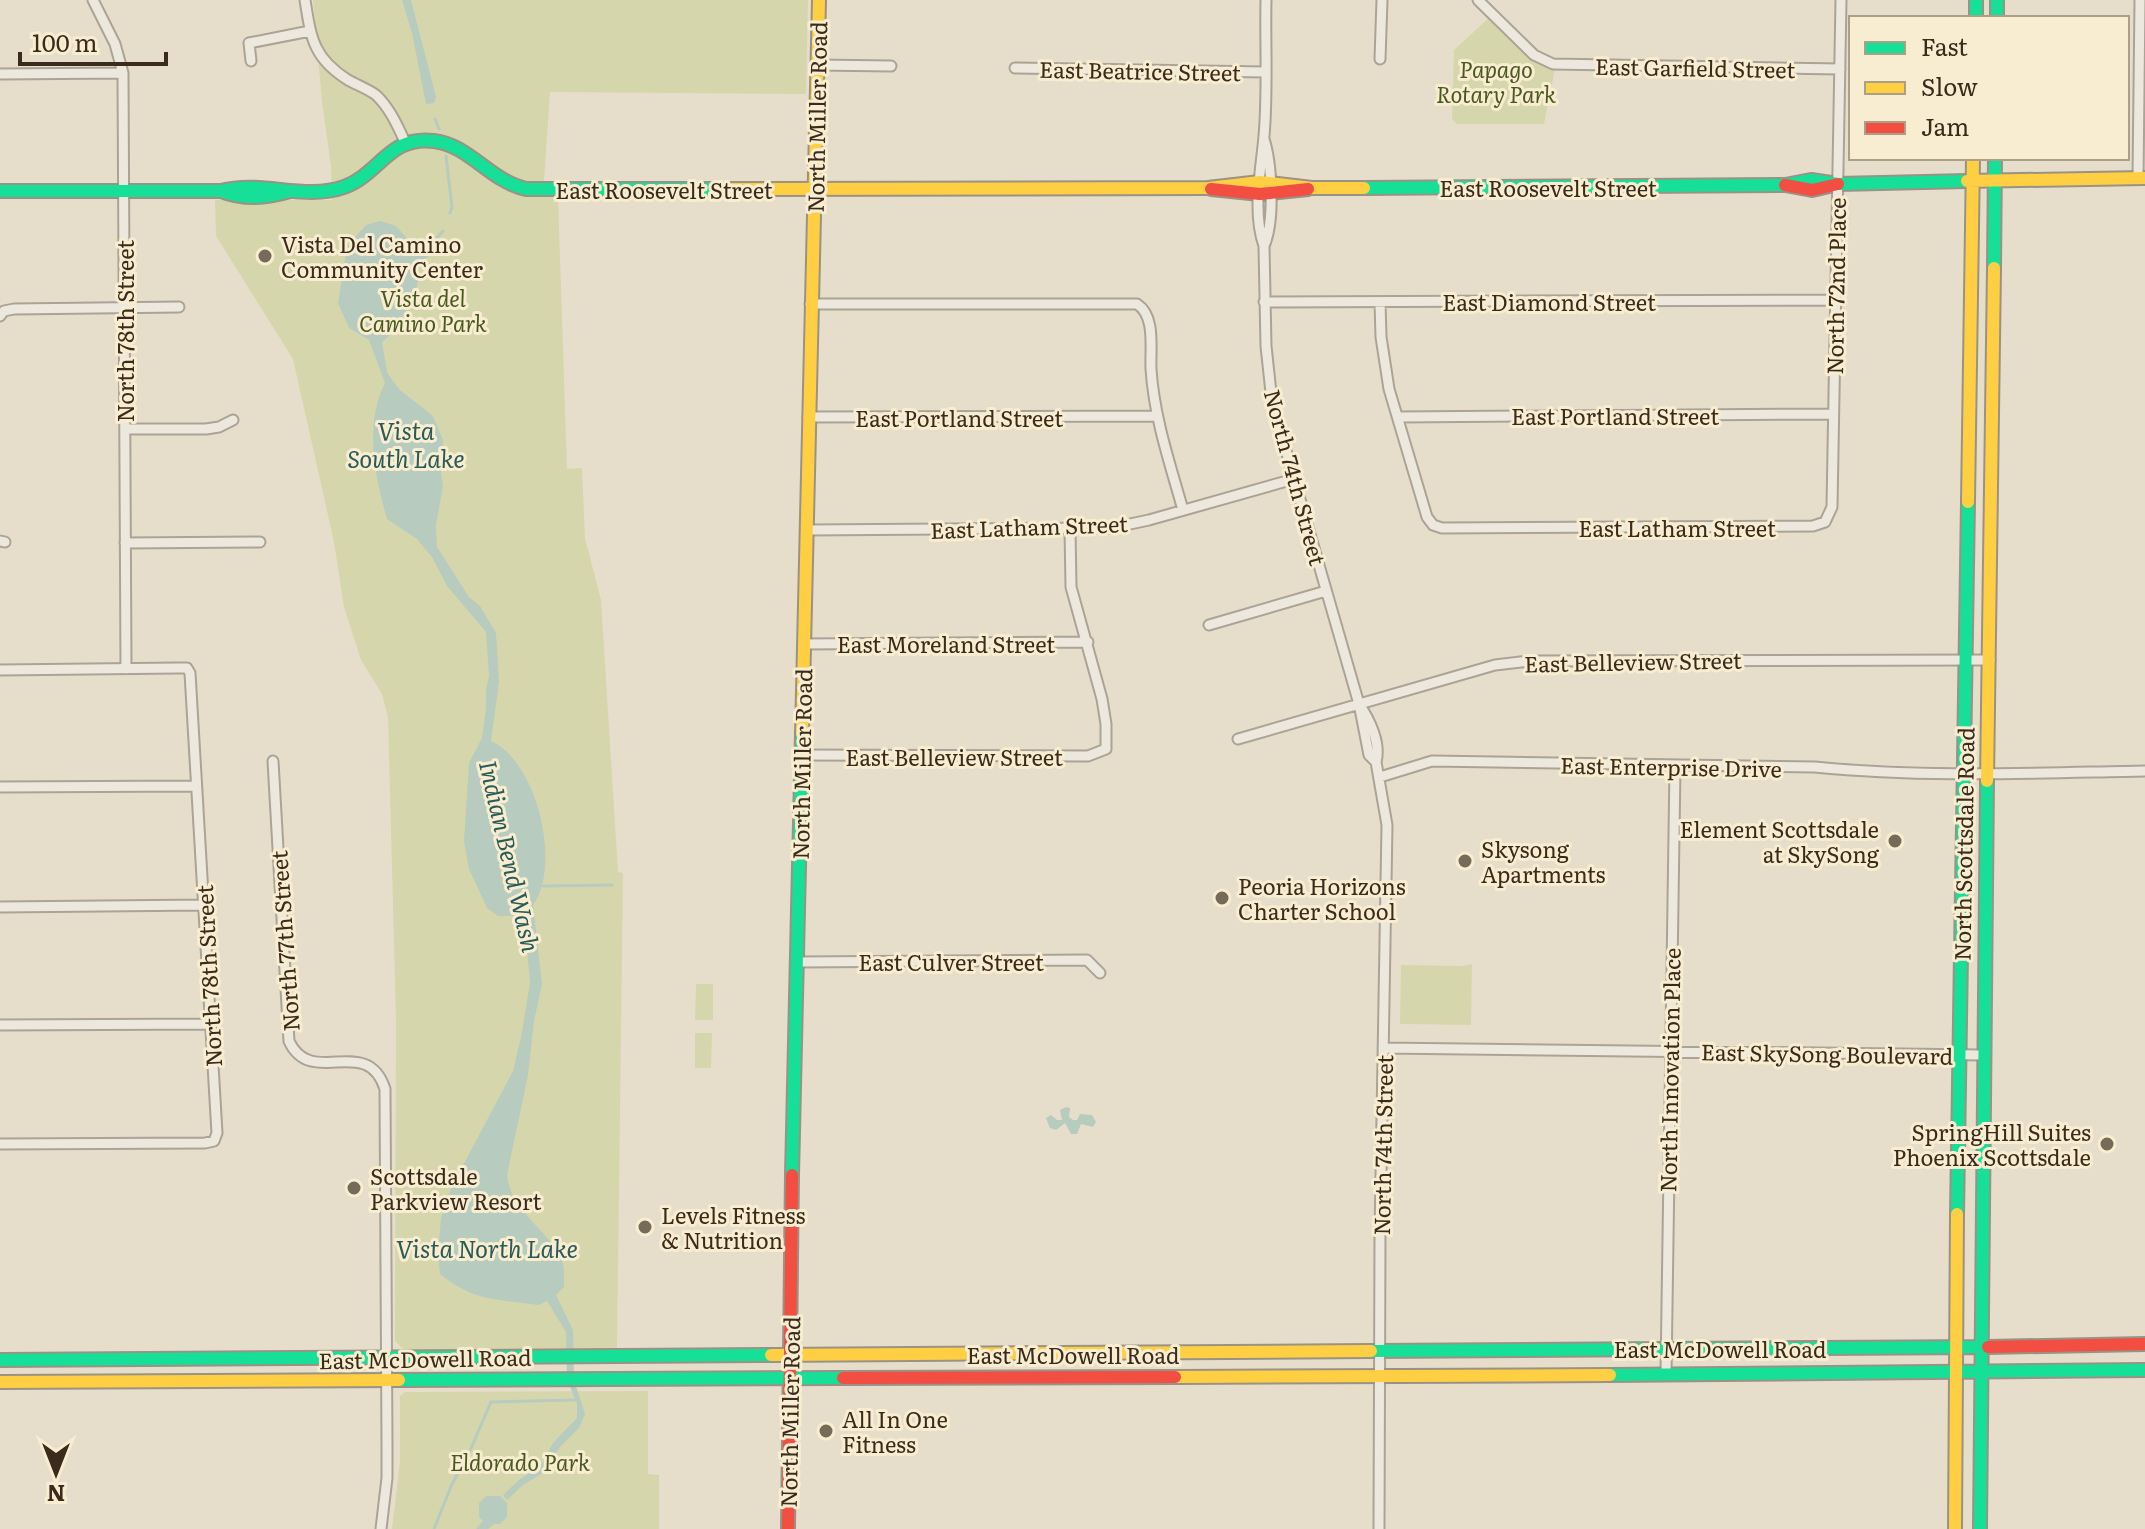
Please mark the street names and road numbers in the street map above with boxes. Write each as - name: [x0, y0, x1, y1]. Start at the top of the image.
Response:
- street label: North Miller Road: [798, 21, 834, 213]
- street label: East Garfield Street: [1595, 49, 1796, 85]
- street label: East Beatrice Street: [1039, 52, 1241, 88]
- street label: East Roosevelt Street: [1439, 171, 1657, 204]
- street label: East Roosevelt Street: [555, 173, 773, 206]
- street label: North 72nd Place: [1817, 197, 1853, 375]
- street label: North 78th Street: [108, 240, 141, 422]
- street label: East Diamond Street: [1442, 285, 1656, 318]
- street label: North 74th Street: [1257, 385, 1335, 569]
- street label: East Portland Street: [1511, 399, 1719, 432]
- street label: East Portland Street: [855, 401, 1063, 434]
- street label: East Latham Street: [930, 506, 1128, 546]
- street label: East Latham Street: [1578, 511, 1776, 544]
- street label: East Moreland Street: [837, 627, 1055, 660]
- street label: East Belleview Street: [1524, 643, 1742, 679]
- street label: North Miller Road: [783, 668, 819, 860]
- street label: North Scottsdale Road: [1944, 727, 1982, 961]
- street label: East Belleview Street: [845, 740, 1063, 773]
- street label: East Enterprise Drive: [1560, 748, 1782, 784]
- street label: North 77th Street: [261, 849, 307, 1033]
- street label: North 78th Street: [187, 884, 229, 1068]
- street label: East Culver Street: [858, 945, 1044, 978]
- street label: North Innovation Place: [1650, 947, 1688, 1193]
- street label: East SkySong Boulevard: [1701, 1034, 1953, 1072]
- street label: North 74th Street: [1364, 1054, 1400, 1236]
- street label: North Miller Road: [771, 1316, 807, 1508]
- street label: East McDowell Road: [1614, 1332, 1826, 1365]
- street label: East McDowell Road: [967, 1338, 1179, 1371]
- street label: East McDowell Road: [318, 1340, 532, 1376]

